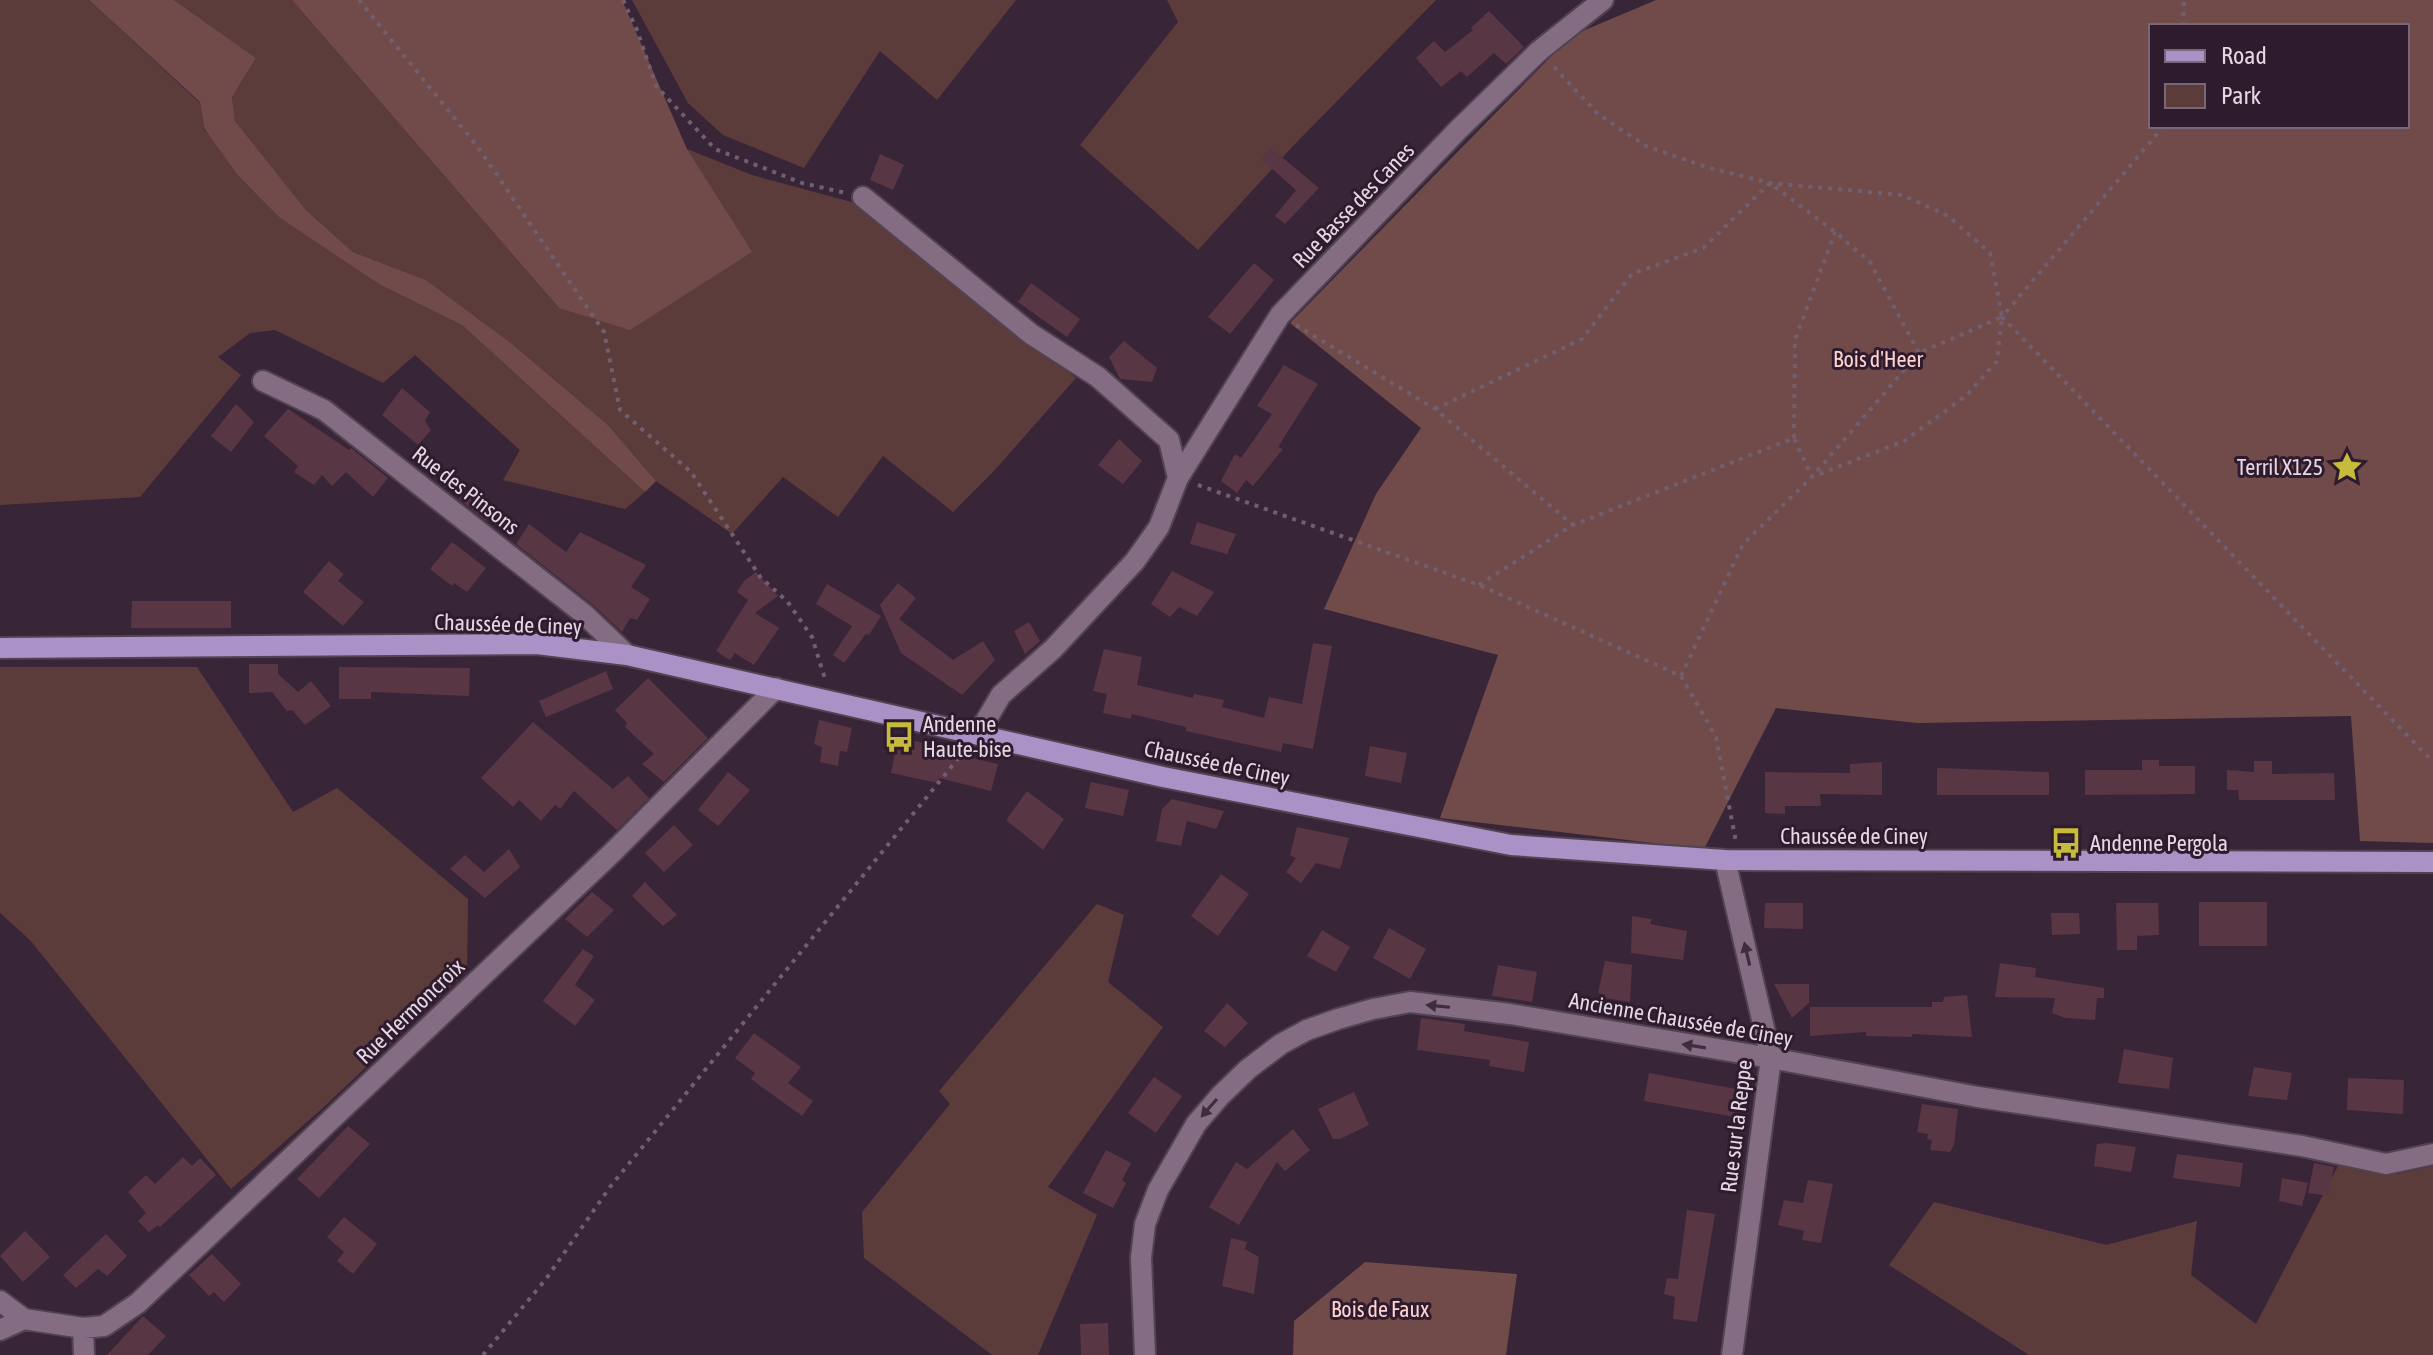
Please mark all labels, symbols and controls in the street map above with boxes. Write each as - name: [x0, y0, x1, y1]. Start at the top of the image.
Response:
- legend: [2149, 24, 2409, 128]
- text: Road: [2221, 42, 2267, 69]
- text: Park: [2221, 82, 2262, 109]
- street label: Rue Basse des Canes: [1287, 137, 1419, 273]
- park label: Bois d'Heer: [1833, 346, 1923, 372]
- street label: Rue des Pinsons: [407, 440, 525, 540]
- place icon: Terril X125: [2330, 450, 2364, 484]
- place label: Terril X125: [2237, 454, 2323, 480]
- street label: Chaussée de Ciney: [434, 608, 582, 640]
- place label: Andenne Haute-bise: [923, 711, 1011, 762]
- bus stop icon: Andenne Haute-bise: [882, 720, 916, 754]
- street label: Chaussée de Ciney: [1142, 735, 1292, 791]
- street label: Chaussée de Ciney: [1780, 823, 1928, 849]
- bus stop icon: Andenne Pergola: [2049, 826, 2083, 860]
- place label: Andenne Pergola: [2090, 830, 2228, 856]
- one-way arrow: [1740, 942, 1753, 967]
- street label: Rue Hermoncroix: [351, 953, 469, 1069]
- street label: Ancienne Chaussée de Ciney: [1567, 987, 1795, 1051]
- one-way arrow: [1425, 999, 1450, 1012]
- one-way arrow: [1681, 1039, 1706, 1052]
- street label: Rue sur la Reppe: [1715, 1058, 1757, 1194]
- one-way arrow: [1201, 1098, 1219, 1117]
- park label: Bois de Faux: [1331, 1296, 1429, 1322]

